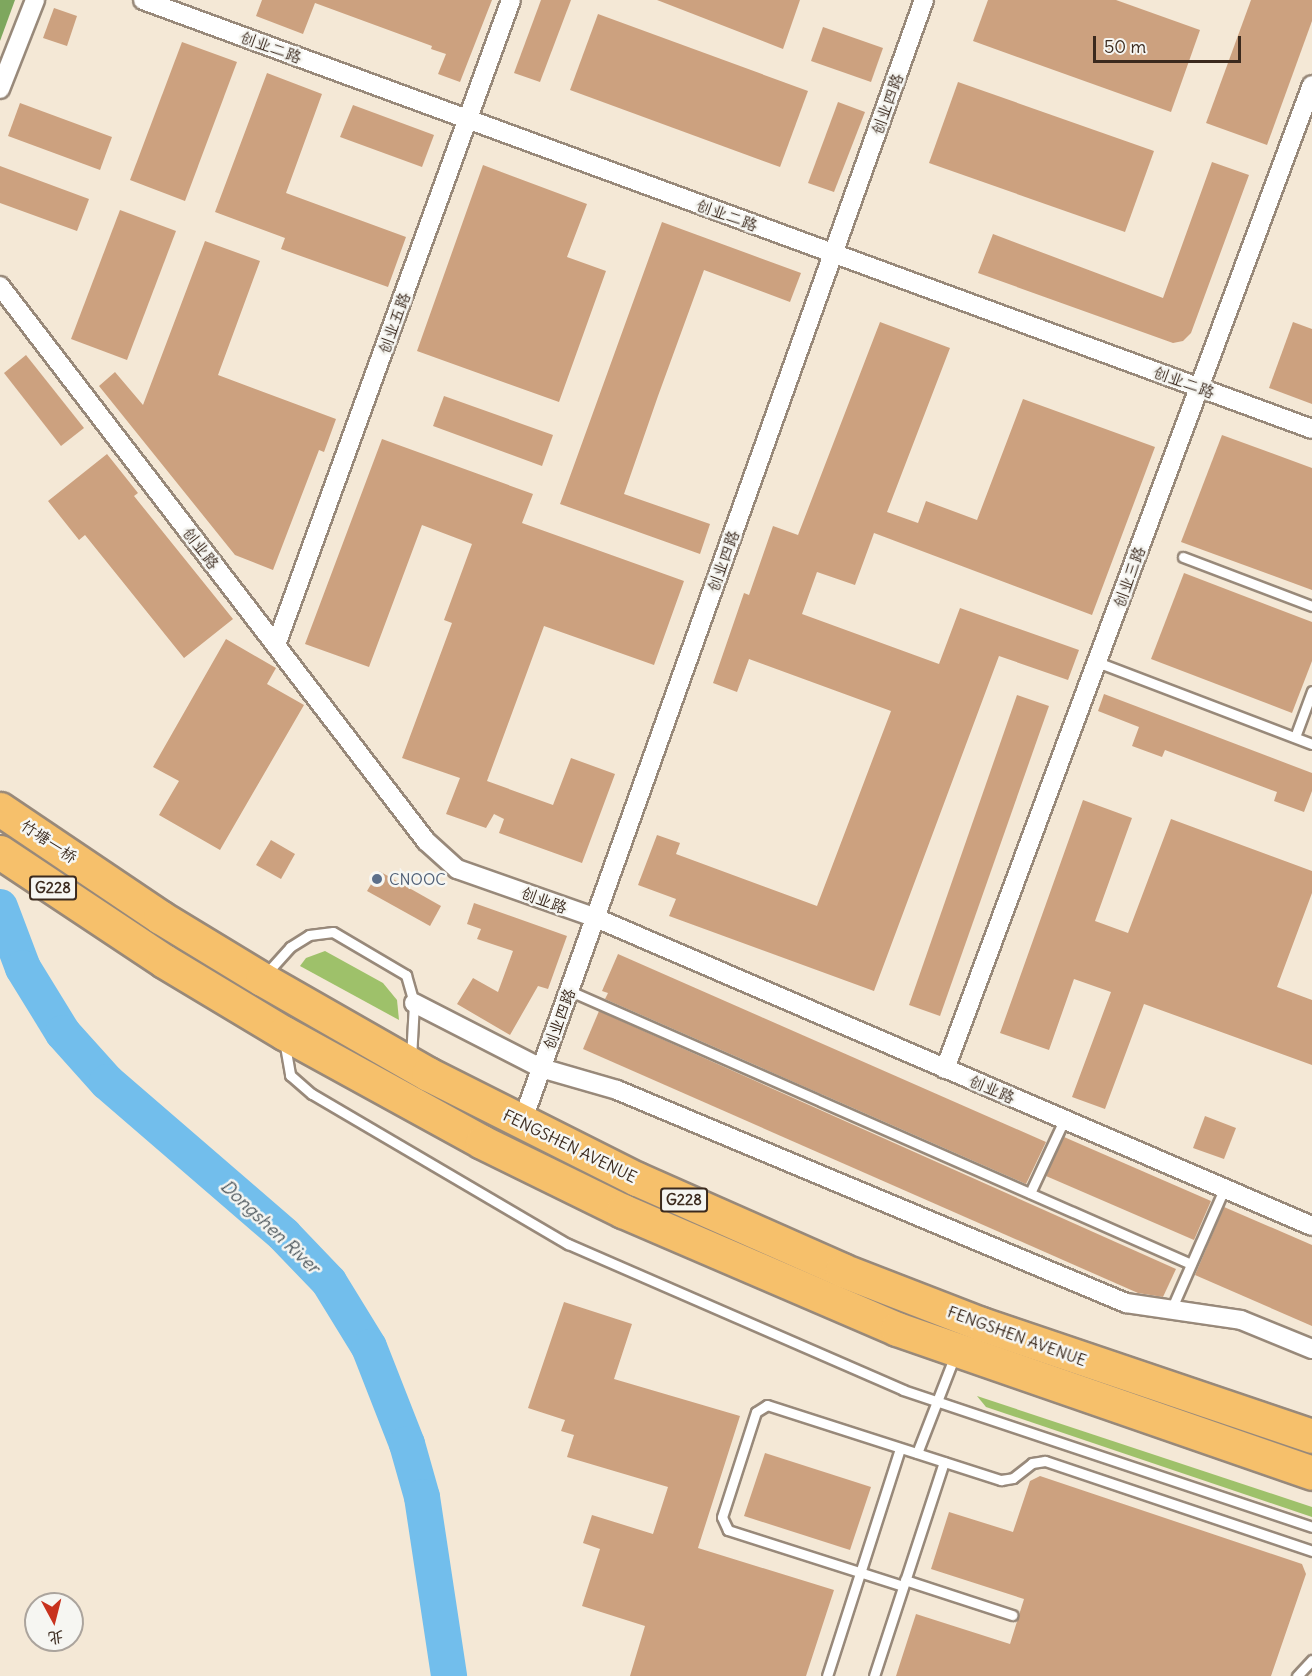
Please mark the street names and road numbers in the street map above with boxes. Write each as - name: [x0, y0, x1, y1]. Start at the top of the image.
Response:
- street label: 创业二路: [238, 27, 304, 67]
- street label: 创业四路: [867, 71, 907, 137]
- street label: 创业二路: [694, 195, 760, 235]
- street label: 创业五路: [374, 290, 414, 356]
- street label: 创业二路: [1151, 362, 1217, 402]
- street label: 创业路: [179, 523, 223, 573]
- street label: 创业四路: [703, 528, 743, 594]
- street label: 创业三路: [1109, 544, 1149, 610]
- street label: 竹塘一桥: [17, 815, 81, 867]
- road number: G228: [29, 876, 77, 900]
- street label: 创业路: [518, 883, 570, 917]
- street label: 创业四路: [539, 986, 579, 1052]
- street label: 创业路: [966, 1071, 1018, 1107]
- street label: FENGSHEN AVENUE: [500, 1105, 640, 1187]
- road number: G228: [660, 1188, 708, 1212]
- street label: FENGSHEN AVENUE: [945, 1302, 1089, 1370]

